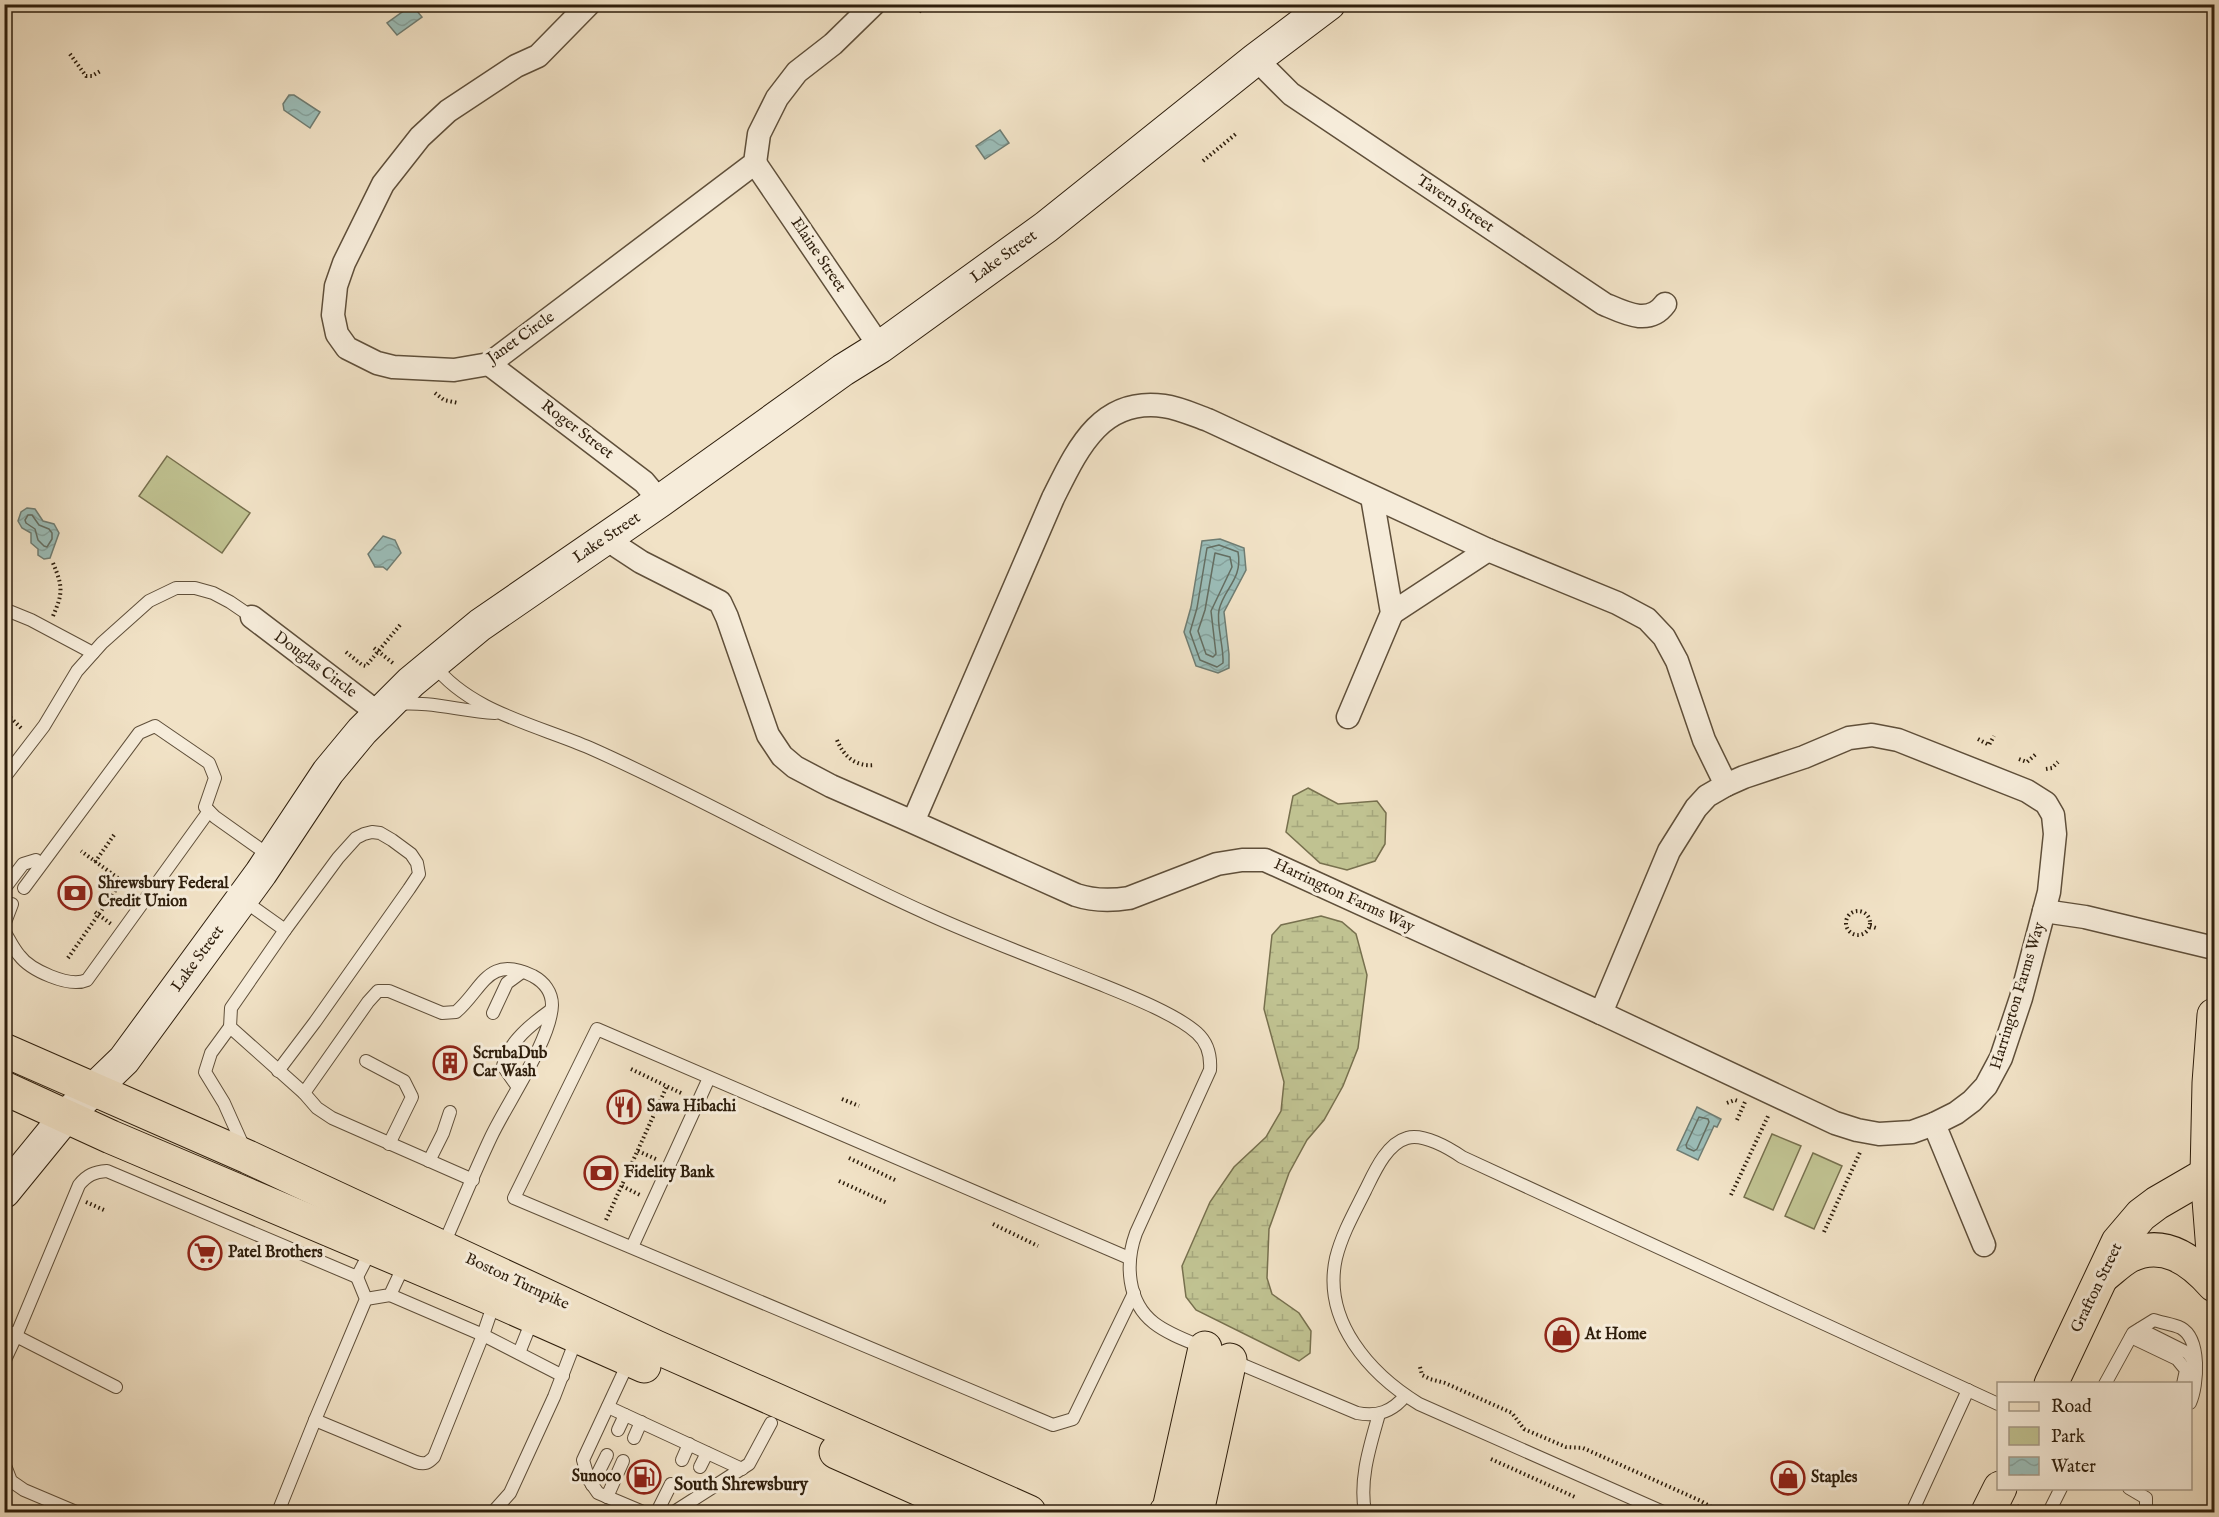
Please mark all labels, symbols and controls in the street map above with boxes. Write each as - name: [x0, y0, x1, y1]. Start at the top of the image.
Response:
- street label: Tavern Street: [1412, 171, 1498, 238]
- street label: Elaine Street: [786, 214, 851, 297]
- street label: Lake Street: [967, 226, 1042, 288]
- street label: Janet Circle: [482, 307, 559, 370]
- street label: Roger Street: [537, 396, 618, 464]
- street label: Lake Street: [569, 508, 645, 568]
- street label: Douglas Circle: [270, 627, 360, 703]
- street label: Harrington Farms Way: [1270, 855, 1418, 937]
- place label: Shrewsbury Federal Credit Union: [98, 874, 229, 912]
- bank icon: Shrewsbury Federal Credit Union: [57, 875, 93, 911]
- street label: Harrington Farms Way: [1986, 920, 2050, 1072]
- street label: Lake Street: [167, 921, 229, 996]
- place label: ScrubaDub Car Wash: [473, 1044, 548, 1082]
- building icon: ScrubaDub Car Wash: [432, 1045, 468, 1081]
- restaurant icon: Sawa Hibachi: [606, 1089, 642, 1125]
- place label: Sawa Hibachi: [647, 1097, 737, 1117]
- bank icon: Fidelity Bank: [583, 1155, 619, 1191]
- place label: Fidelity Bank: [624, 1163, 715, 1183]
- supermarket icon: Patel Brothers: [187, 1235, 223, 1271]
- street label: Grafton Street: [2067, 1240, 2127, 1336]
- place label: Patel Brothers: [228, 1243, 323, 1263]
- street label: Boston Turnpike: [462, 1249, 572, 1315]
- shop icon: At Home: [1544, 1317, 1580, 1353]
- place label: At Home: [1584, 1325, 1647, 1345]
- legend: [1997, 1382, 2192, 1490]
- text: Road: [2051, 1396, 2092, 1419]
- text: Park: [2051, 1426, 2086, 1449]
- text: Water: [2051, 1456, 2096, 1479]
- fuel station icon: Sunoco: [626, 1459, 662, 1495]
- shop icon: Staples: [1770, 1460, 1806, 1496]
- place label: Sunoco: [572, 1467, 621, 1487]
- place label: Staples: [1811, 1468, 1858, 1488]
- district label: South Shrewsbury: [674, 1474, 809, 1497]

